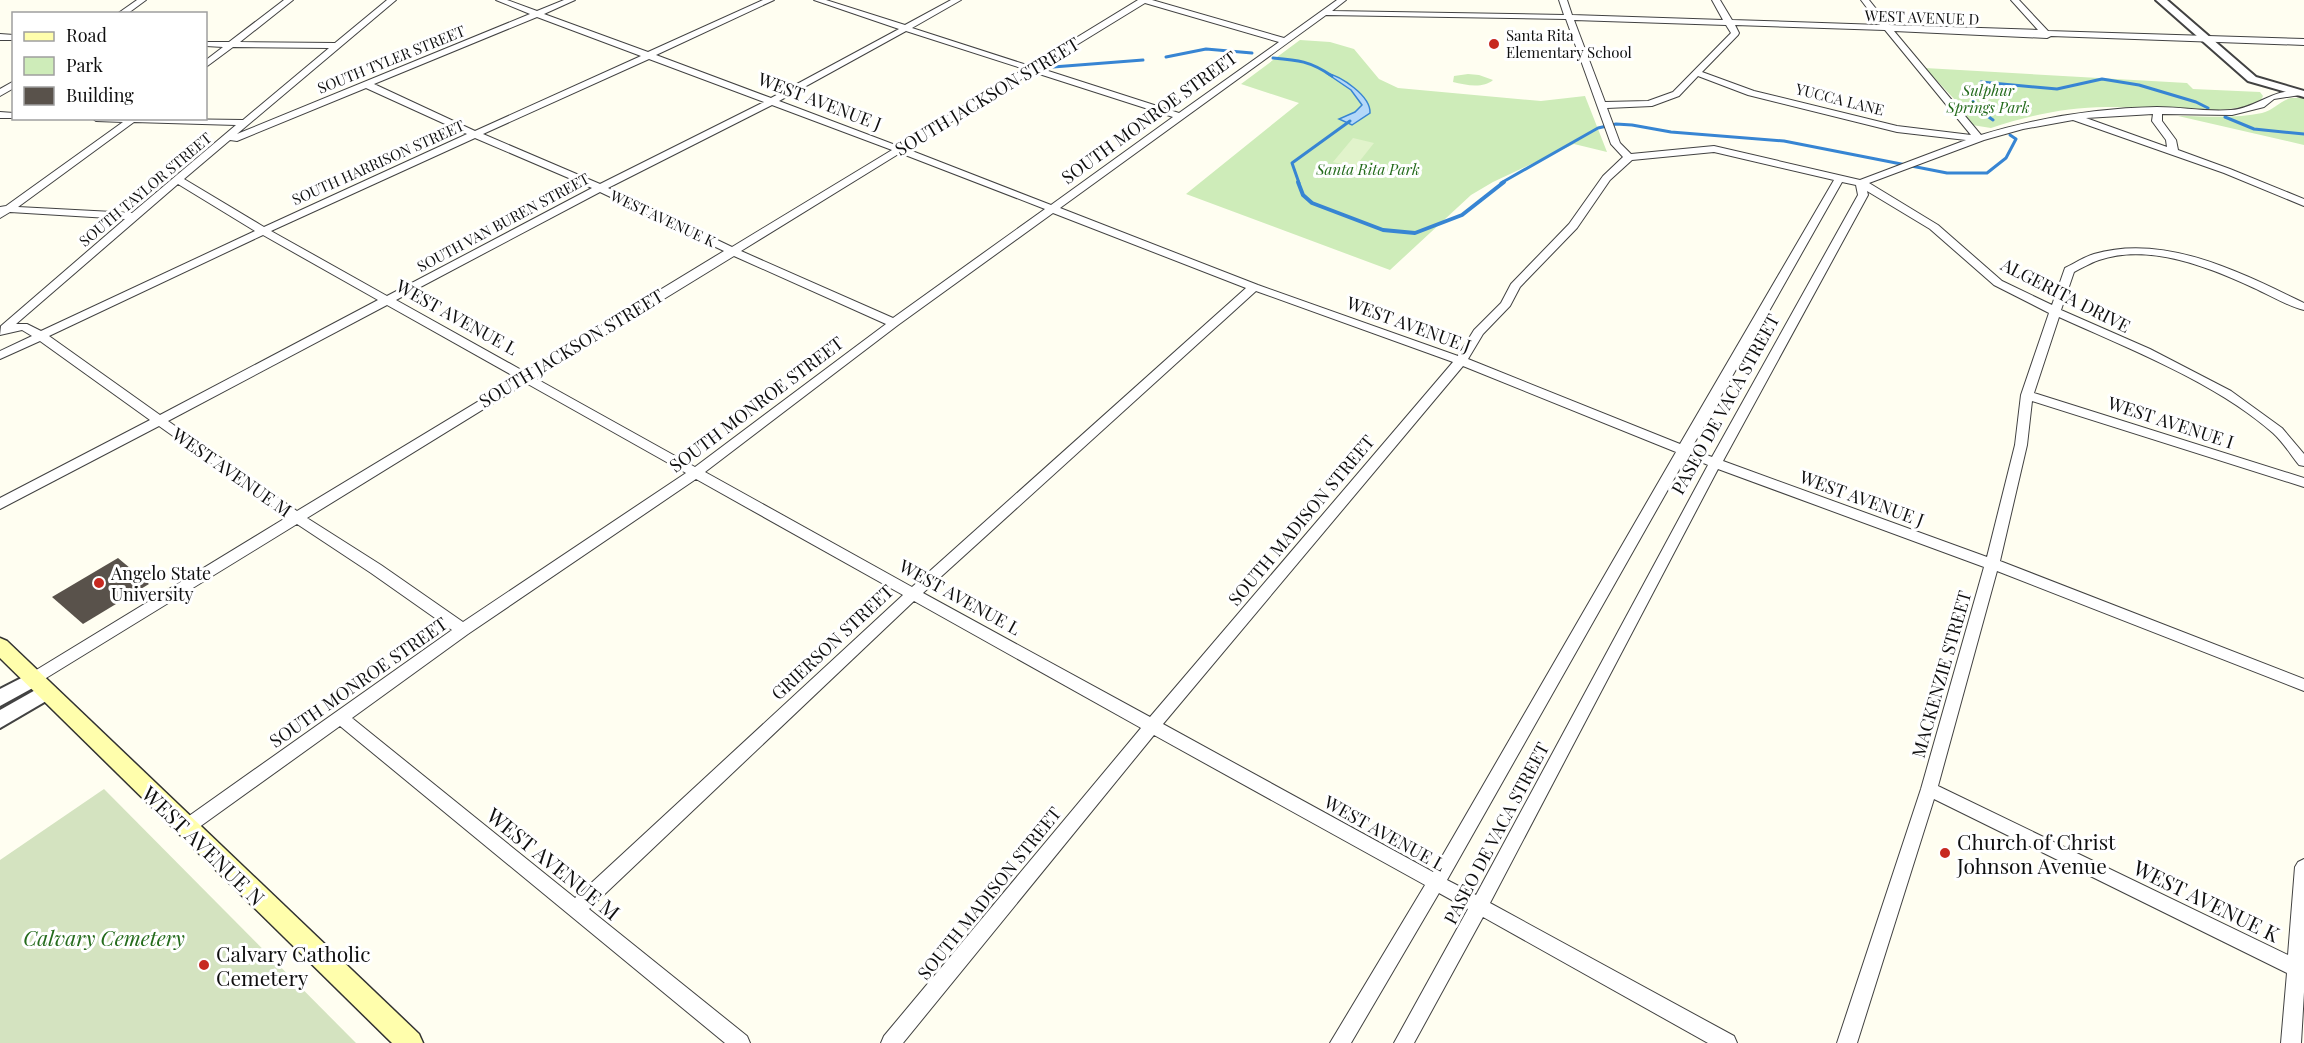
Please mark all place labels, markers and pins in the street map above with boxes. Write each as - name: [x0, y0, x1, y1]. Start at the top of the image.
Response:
- place label: Santa Rita Elementary School: [1506, 25, 1632, 62]
- marker: Santa Rita Elementary School: [1487, 37, 1501, 51]
- place label: Angelo State University: [110, 561, 211, 606]
- marker: Angelo State University: [92, 576, 106, 590]
- place label: Church of Christ Johnson Avenue: [1956, 827, 2116, 879]
- marker: Church of Christ Johnson Avenue: [1938, 846, 1952, 860]
- place label: Calvary Catholic Cemetery: [216, 939, 370, 991]
- marker: Calvary Catholic Cemetery: [197, 958, 211, 972]

